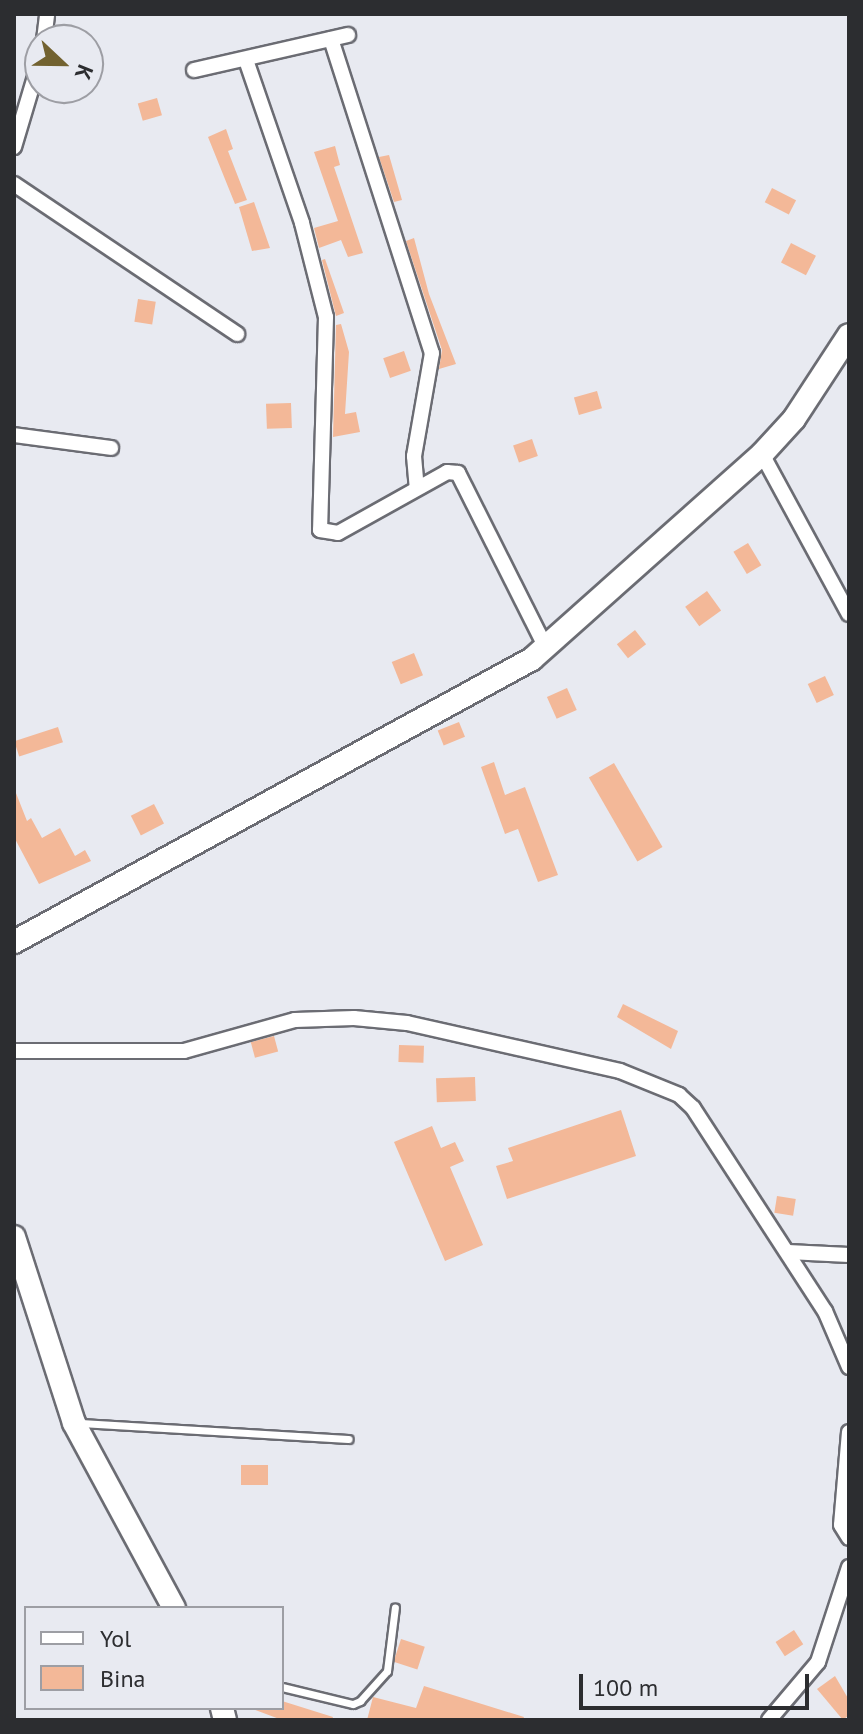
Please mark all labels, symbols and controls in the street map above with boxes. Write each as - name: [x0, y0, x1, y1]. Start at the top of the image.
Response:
- north arrow: [24, 24, 104, 104]
- text: K: [69, 61, 100, 84]
- legend: [24, 1606, 284, 1710]
- text: Yol: [100, 1623, 131, 1654]
- scale bar: [583, 1658, 813, 1708]
- text: Bina: [100, 1663, 145, 1694]
- text: 100 m: [593, 1672, 658, 1703]

